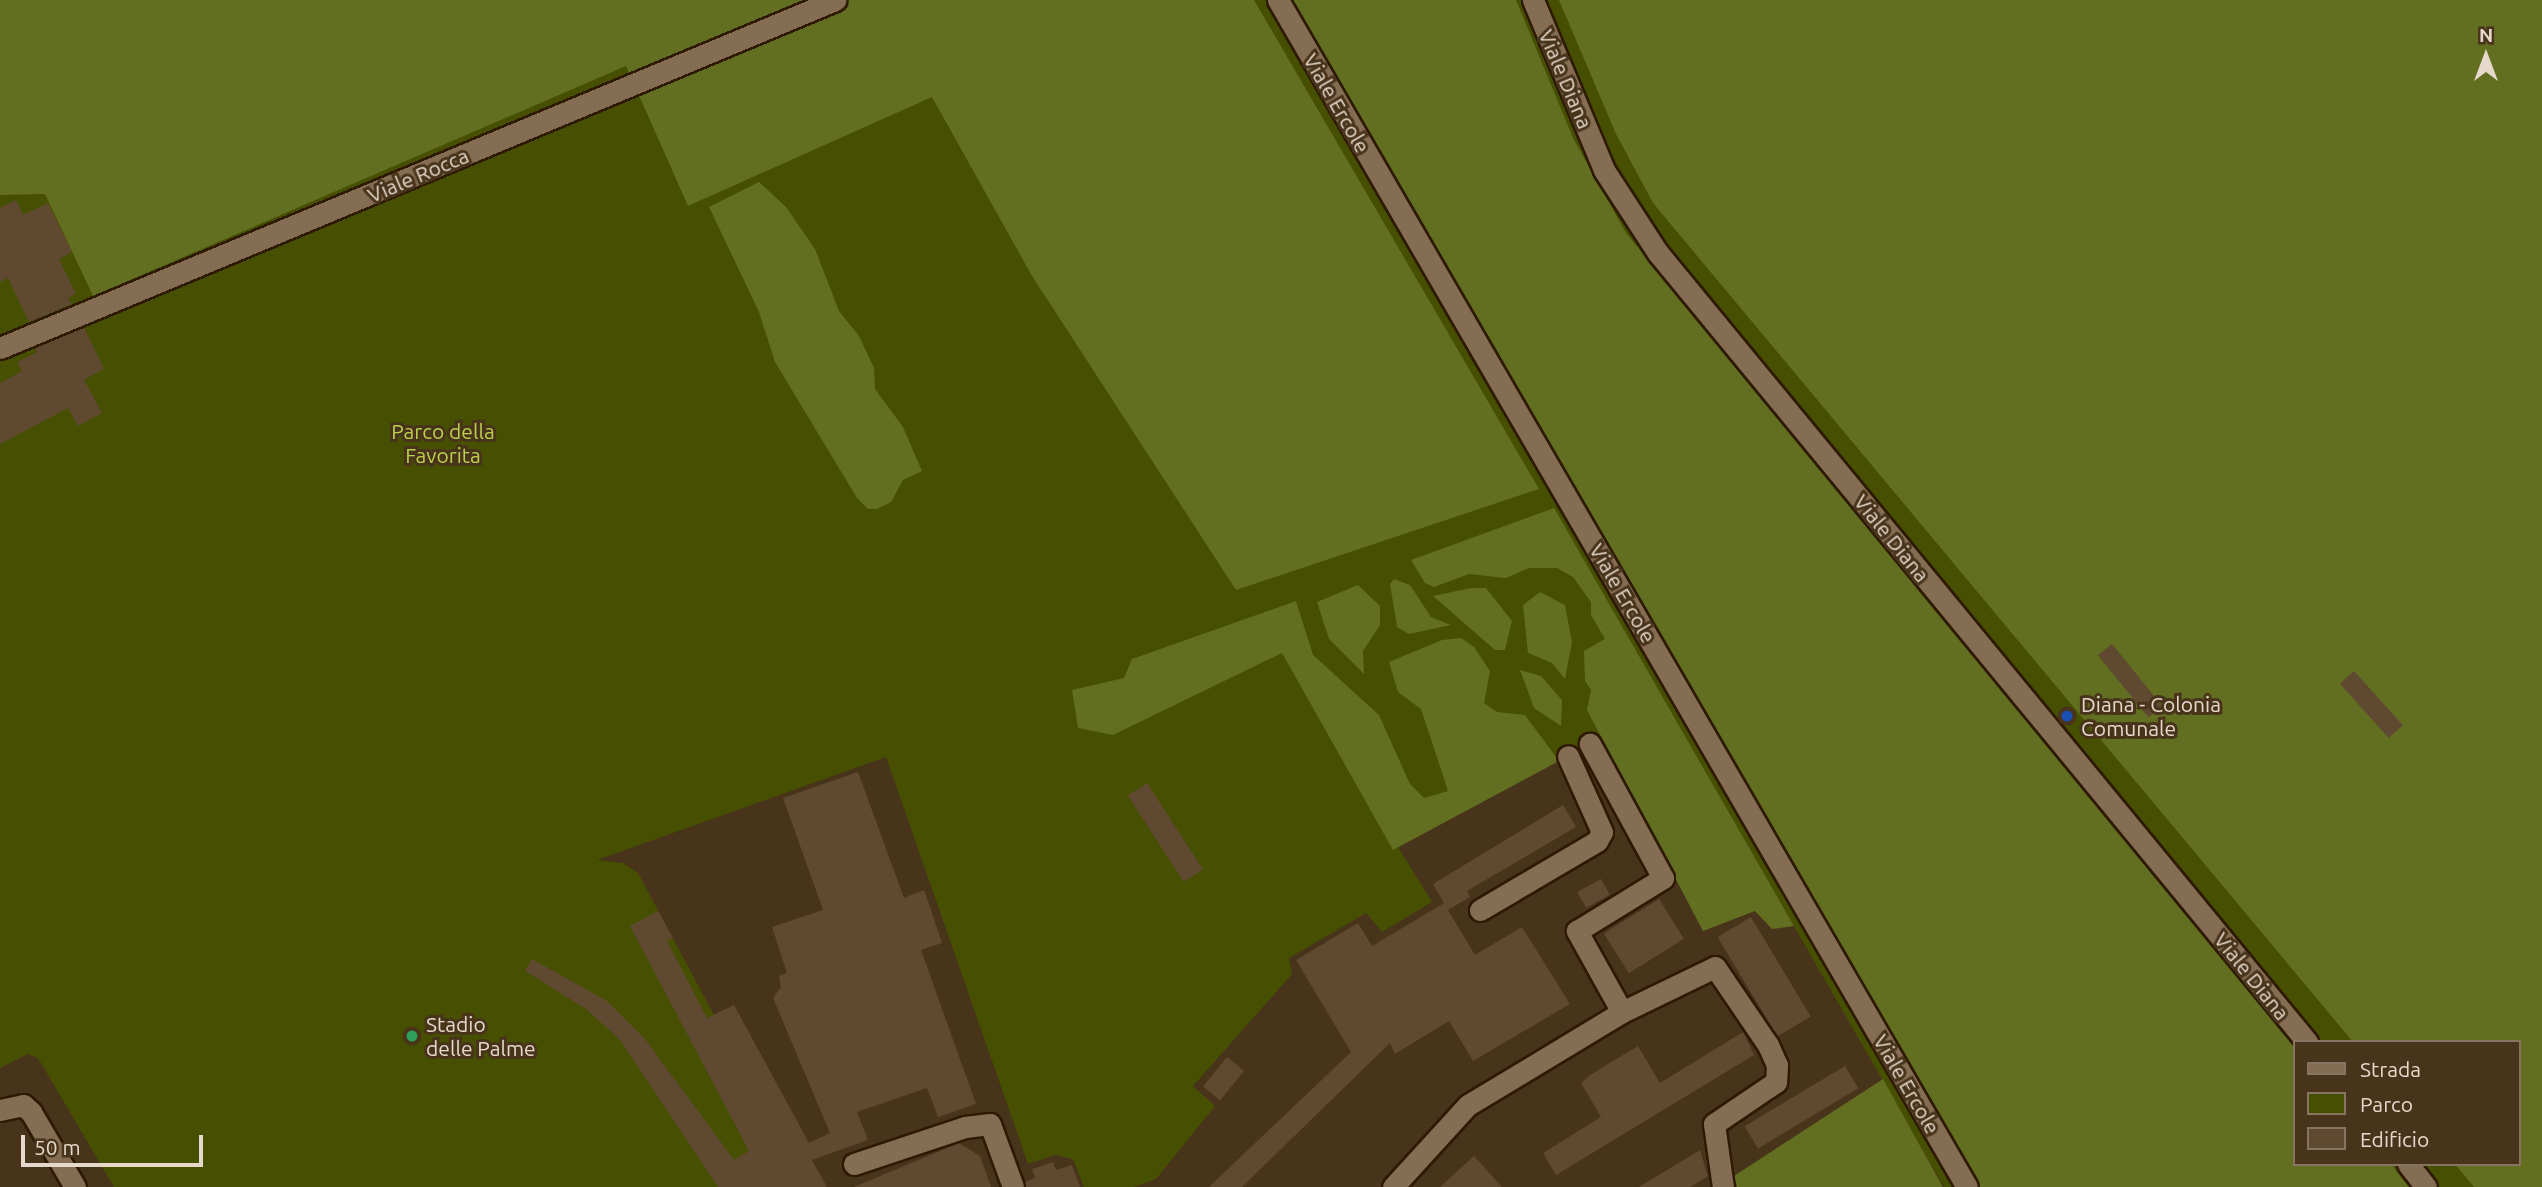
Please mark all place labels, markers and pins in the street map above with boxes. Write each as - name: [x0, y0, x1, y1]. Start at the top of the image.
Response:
- place label: Diana - Colonia Comunale: [2081, 691, 2221, 741]
- marker: Diana - Colonia Comunale: [2059, 708, 2075, 724]
- place label: Stadio delle Palme: [426, 1011, 536, 1061]
- marker: Stadio delle Palme: [404, 1028, 420, 1044]

